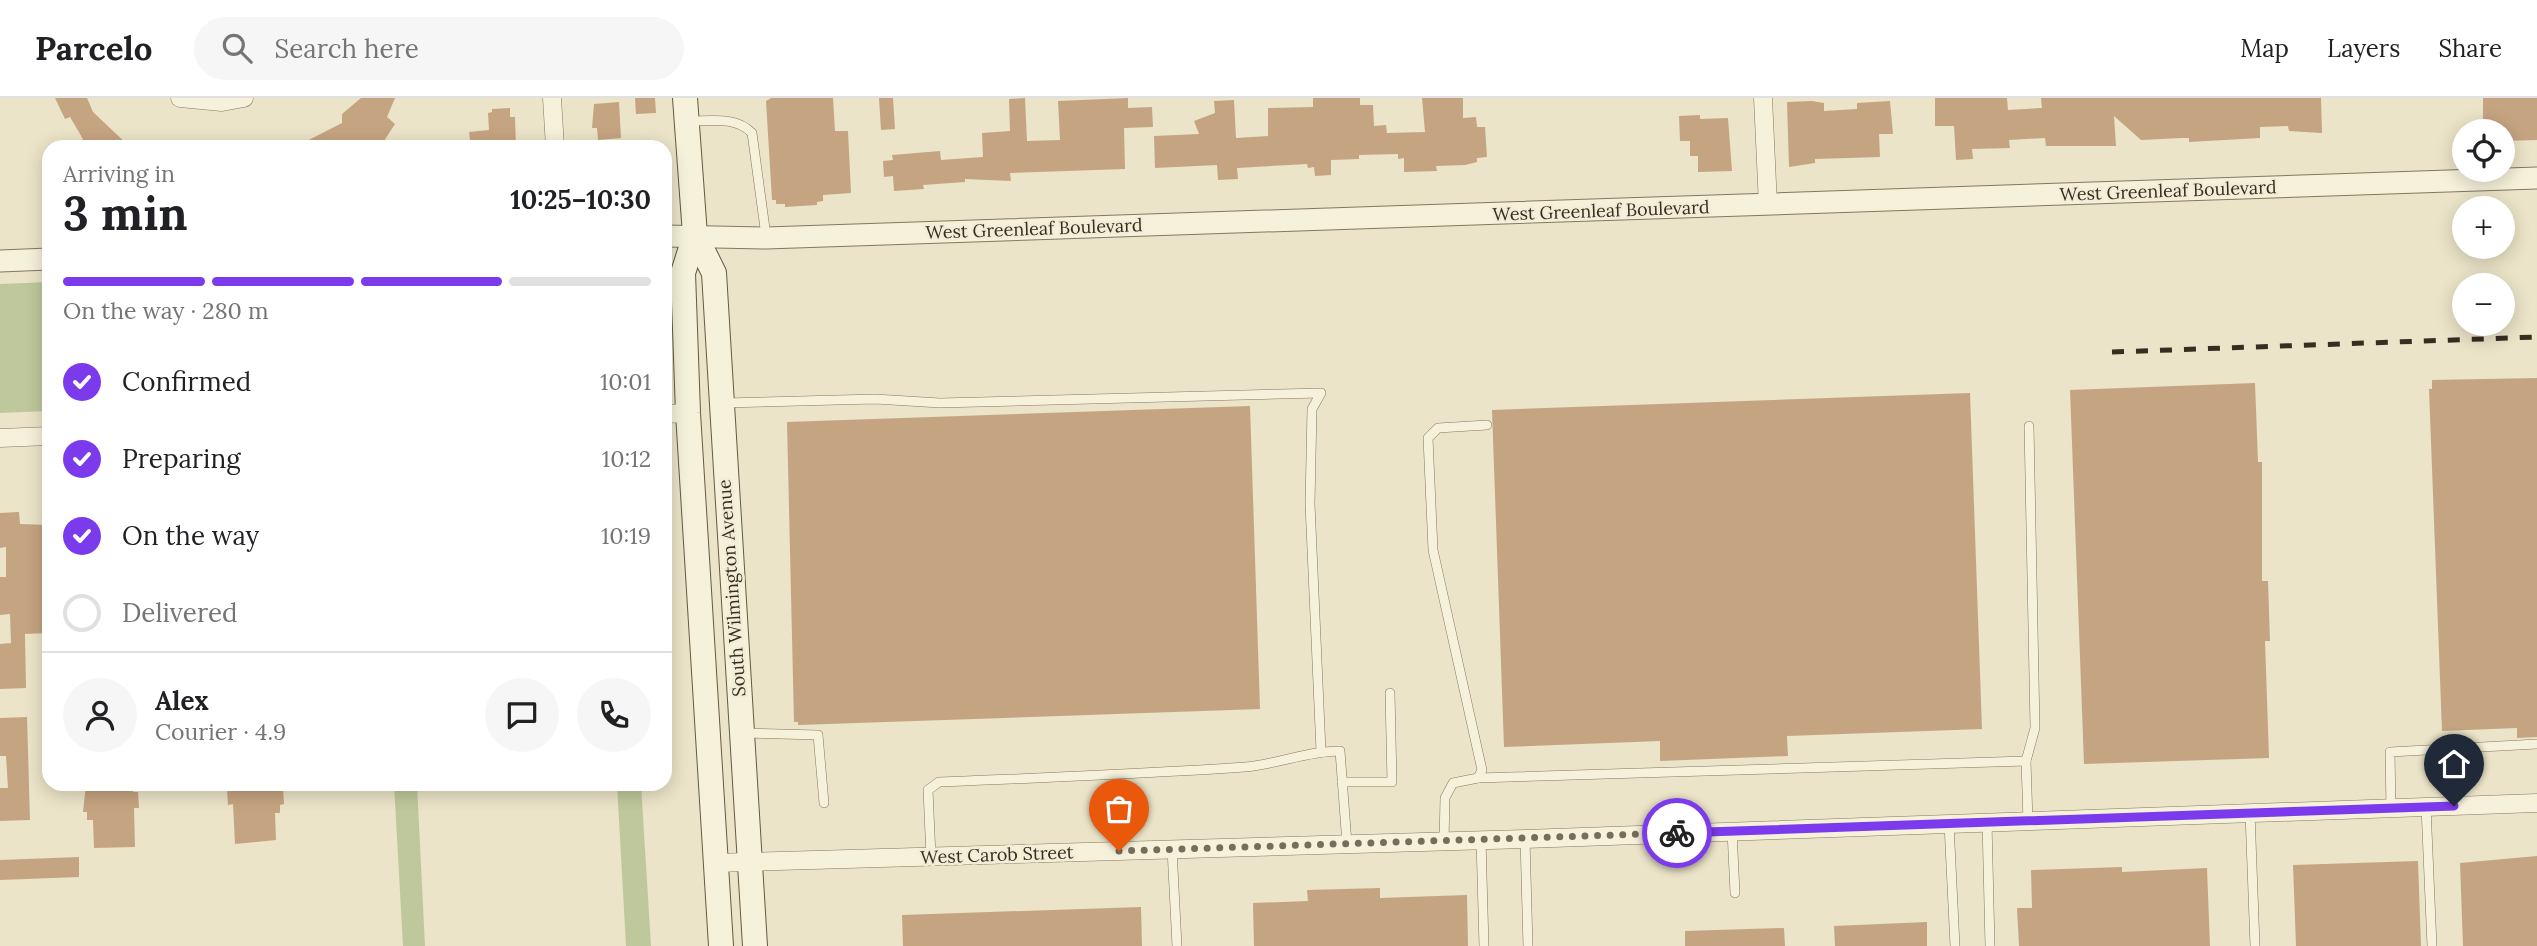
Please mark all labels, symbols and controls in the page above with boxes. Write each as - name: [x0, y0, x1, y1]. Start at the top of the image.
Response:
- search box: [194, 17, 684, 80]
- text: Parcelo: [35, 27, 152, 69]
- icon: search: [218, 29, 256, 67]
- text: Search here: [274, 32, 419, 65]
- text: Map: [2240, 33, 2289, 64]
- text: Layers: [2327, 33, 2400, 64]
- text: Share: [2438, 33, 2502, 64]
- map controls: [2452, 119, 2515, 336]
- button: locate: [2452, 119, 2515, 182]
- text: Arriving in: [63, 159, 175, 188]
- street label: West Greenleaf Boulevard: [2059, 175, 2277, 206]
- text: 10:25–10:30: [510, 183, 651, 216]
- text: 3 min: [63, 184, 188, 243]
- street label: West Greenleaf Boulevard: [1492, 195, 1710, 226]
- button: +: [2452, 196, 2515, 259]
- street label: West Greenleaf Boulevard: [925, 213, 1143, 244]
- button: −: [2452, 273, 2515, 336]
- text: On the way · 280 m: [63, 296, 268, 325]
- icon: check: [63, 363, 101, 401]
- text: Confirmed: [122, 365, 251, 398]
- text: 10:01: [600, 367, 651, 396]
- icon: check: [63, 440, 101, 478]
- text: Preparing: [122, 442, 241, 475]
- text: 10:12: [602, 444, 651, 473]
- street label: South Wilmington Avenue: [712, 478, 751, 697]
- icon: check: [63, 517, 101, 555]
- text: On the way: [122, 519, 259, 552]
- text: 10:19: [601, 521, 651, 550]
- text: Delivered: [122, 596, 238, 629]
- button: person: [63, 678, 137, 752]
- button: chat: [485, 678, 559, 752]
- button: phone: [577, 678, 651, 752]
- text: Alex: [155, 684, 209, 717]
- text: Courier · 4.9: [155, 717, 286, 746]
- pin: [2424, 734, 2484, 806]
- icon: home: [2435, 745, 2473, 783]
- pin: [1089, 779, 1149, 851]
- icon: bag: [1100, 790, 1138, 828]
- courier: [1642, 798, 1712, 868]
- icon: bike: [1658, 814, 1696, 852]
- street label: West Carob Street: [920, 840, 1074, 869]

